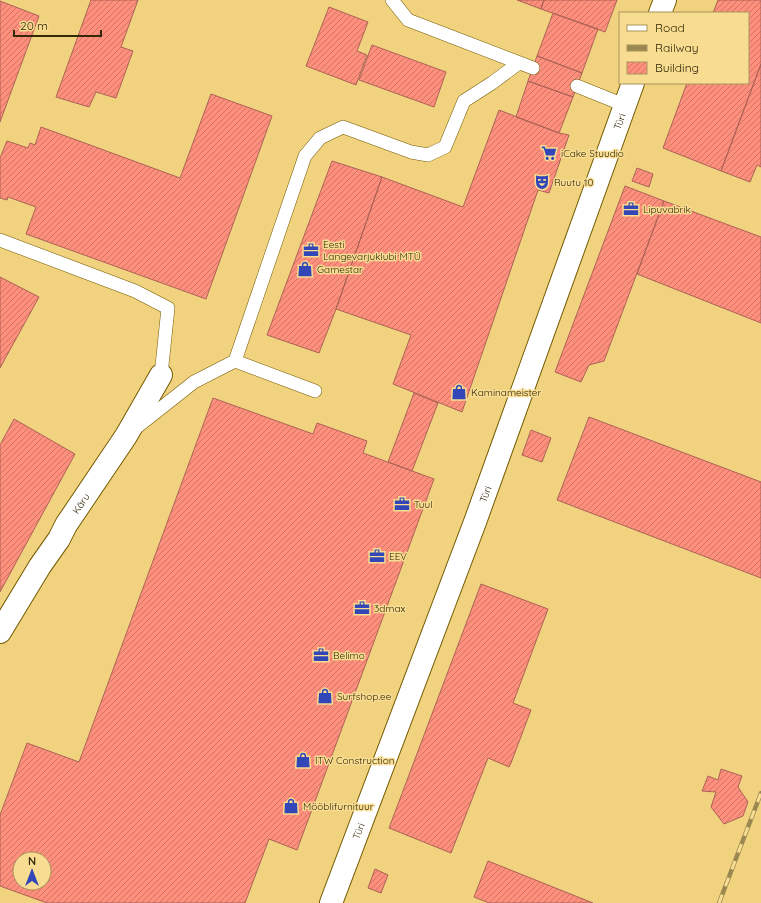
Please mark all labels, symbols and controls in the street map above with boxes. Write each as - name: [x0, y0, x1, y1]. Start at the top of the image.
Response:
- scale bar: [14, 12, 101, 38]
- legend: [619, 12, 749, 84]
- text: 20 m: [20, 18, 48, 33]
- text: Road: [655, 20, 685, 35]
- text: Railway: [655, 40, 699, 55]
- text: Building: [655, 60, 699, 75]
- street label: Türi: [610, 111, 628, 131]
- supermarket icon: iCake Stuudio: [540, 144, 558, 162]
- place label: iCake Stuudio: [561, 147, 624, 160]
- theatre icon: Ruutu 10: [533, 173, 551, 191]
- place label: Ruutu 10: [554, 176, 593, 189]
- office icon: Lipuvabrik: [622, 200, 640, 218]
- place label: Lipuvabrik: [643, 203, 691, 216]
- place label: Eesti Langevarjuklubi MTÜ: [323, 238, 421, 263]
- office icon: Eesti Langevarjuklubi MTÜ: [302, 241, 320, 259]
- shop icon: Gamestar: [296, 260, 314, 278]
- place label: Gamestar: [317, 263, 363, 276]
- shop icon: Kaminameister: [450, 383, 468, 401]
- place label: Kaminameister: [471, 386, 542, 399]
- street label: Türi: [476, 484, 494, 504]
- street label: Käru: [69, 490, 92, 516]
- office icon: Tuul: [393, 495, 411, 513]
- place label: Tuul: [414, 498, 433, 511]
- office icon: EEV: [368, 547, 386, 565]
- place label: EEV: [389, 550, 407, 563]
- office icon: 3dmax: [353, 599, 371, 617]
- place label: 3dmax: [374, 602, 405, 615]
- office icon: Belimo: [312, 646, 330, 664]
- place label: Belimo: [333, 649, 365, 662]
- shop icon: Surfshop.ee: [316, 687, 334, 705]
- place label: Surfshop.ee: [337, 690, 392, 703]
- shop icon: ITW Construction: [294, 751, 312, 769]
- place label: ITW Construction: [315, 754, 395, 767]
- shop icon: Mööblifurnituur: [282, 797, 300, 815]
- place label: Mööblifurnituur: [303, 800, 374, 813]
- street label: Türi: [349, 821, 367, 841]
- north arrow: [12, 851, 52, 891]
- text: N: [28, 854, 36, 868]

